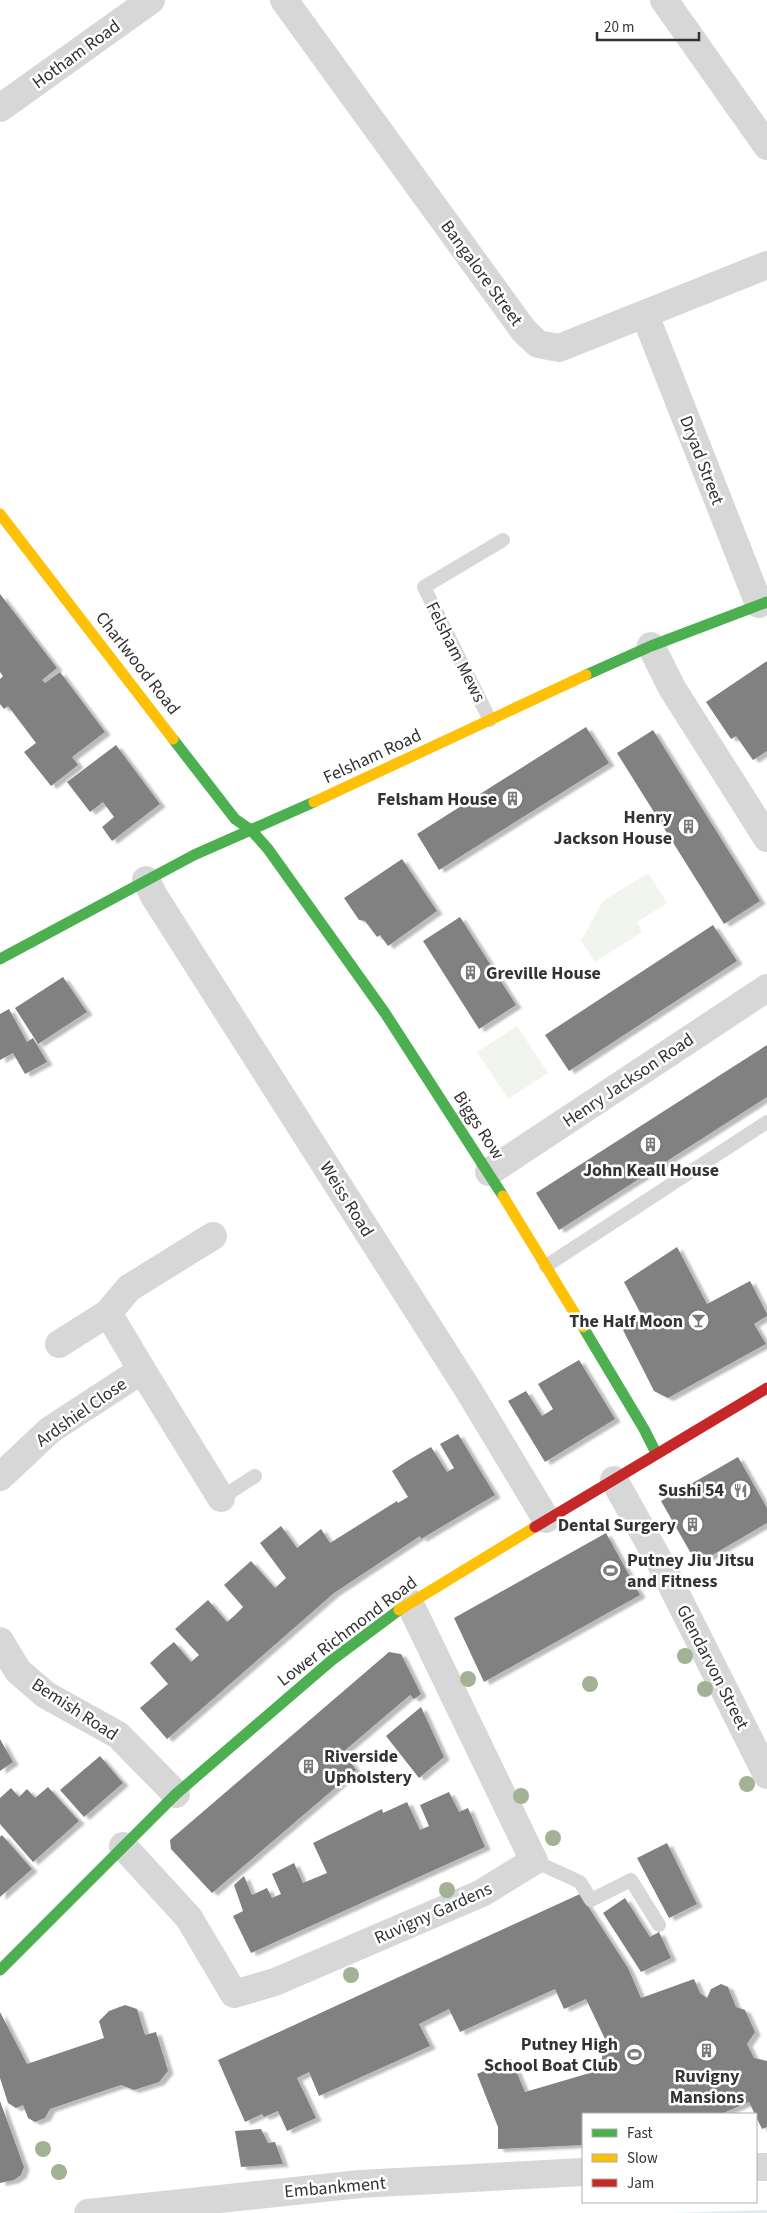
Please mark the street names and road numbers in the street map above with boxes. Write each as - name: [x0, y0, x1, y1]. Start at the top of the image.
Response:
- street label: Hotham Road: [27, 14, 125, 95]
- street label: Bangalore Street: [435, 215, 529, 331]
- street label: Dryad Street: [673, 412, 730, 508]
- street label: Felsham Mews: [420, 598, 492, 707]
- street label: Charlwood Road: [89, 607, 186, 720]
- street label: Felsham Road: [319, 723, 425, 790]
- street label: Henry Jackson Road: [558, 1027, 699, 1134]
- street label: Biggs Row: [447, 1086, 510, 1164]
- street label: Weiss Road: [313, 1157, 380, 1242]
- street label: Ardshiel Close: [31, 1372, 132, 1453]
- street label: Lower Richmond Road: [272, 1570, 422, 1692]
- street label: Glendarvon Street: [670, 1601, 755, 1734]
- street label: Bemish Road: [27, 1672, 123, 1747]
- street label: Ruvigny Gardens: [370, 1876, 496, 1951]
- street label: Embankment: [283, 2171, 387, 2204]

